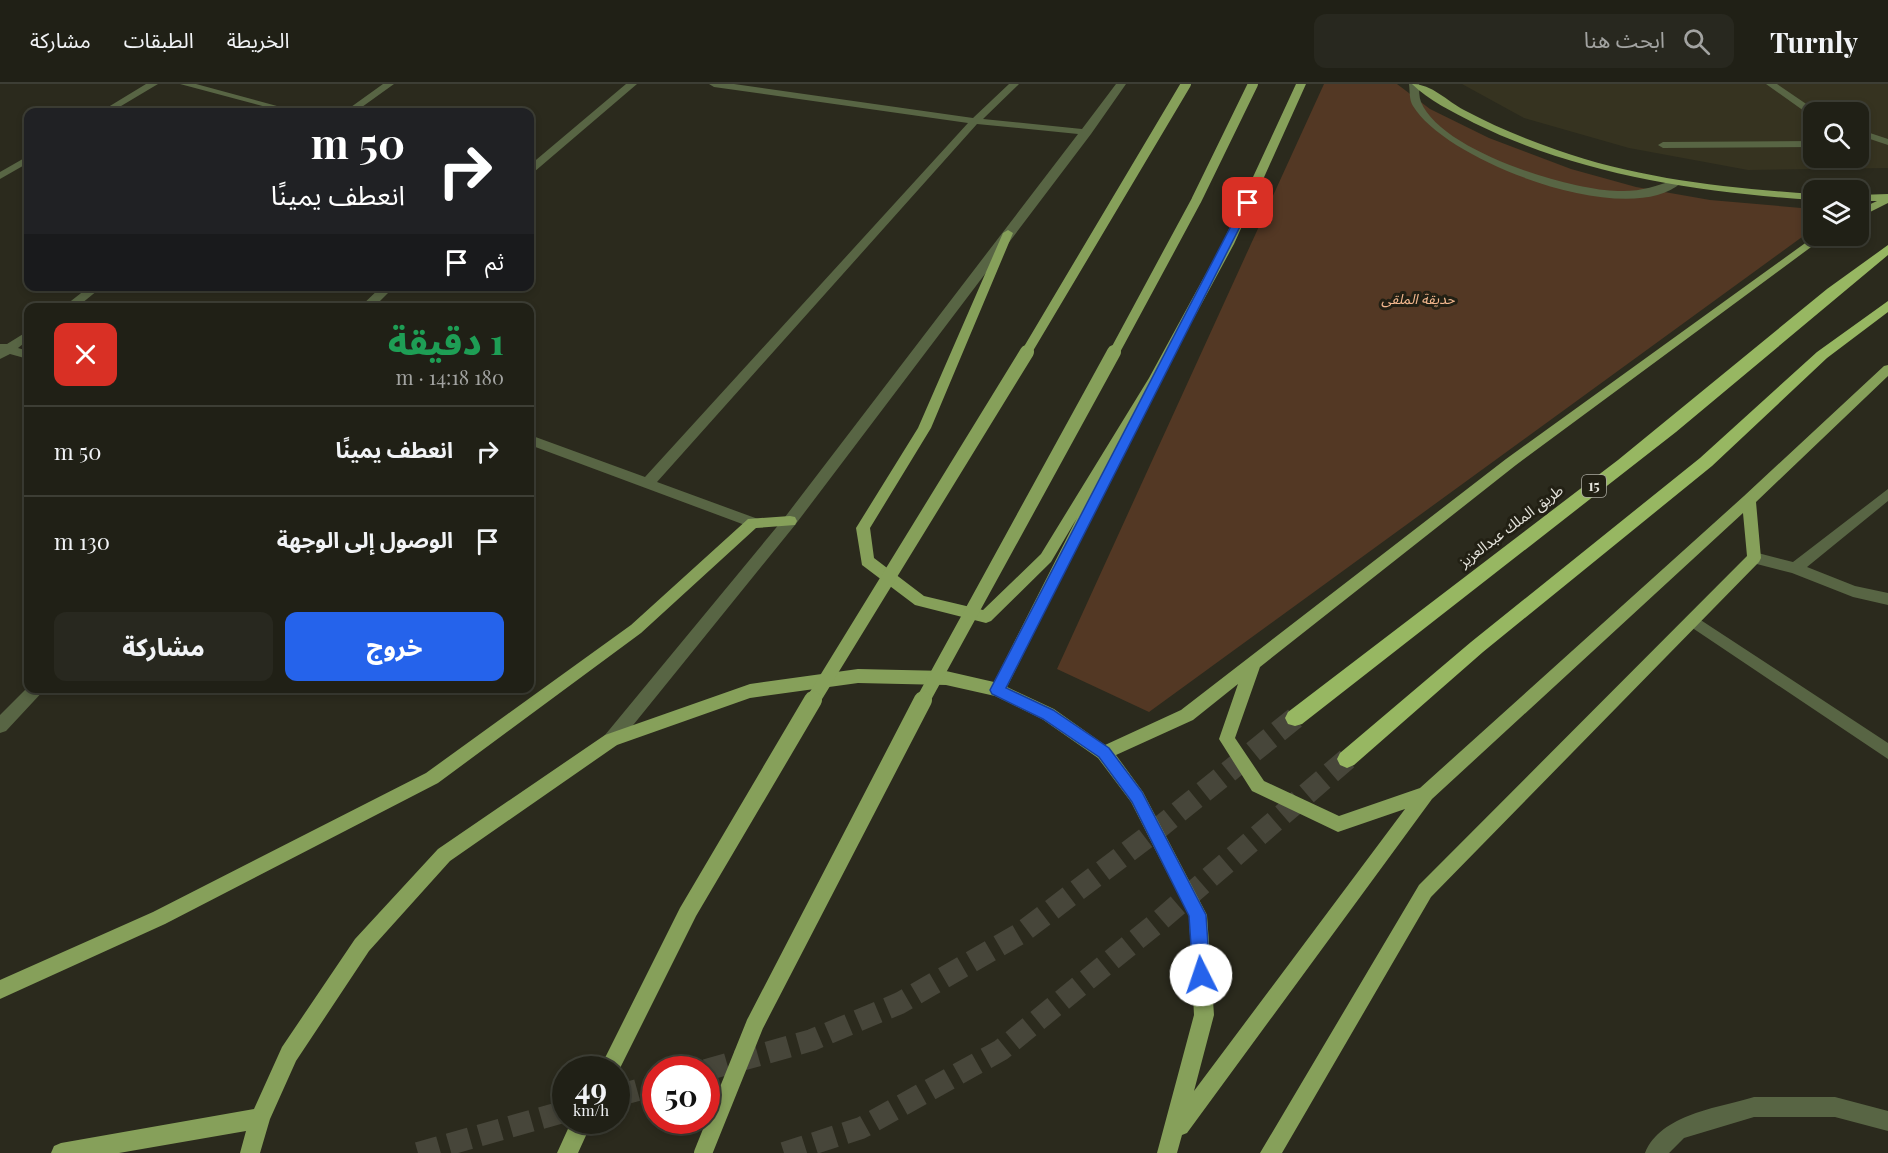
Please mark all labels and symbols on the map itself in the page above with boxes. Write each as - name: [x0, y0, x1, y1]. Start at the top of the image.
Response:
- pin: [1222, 177, 1273, 228]
- park label: حديقة الملقى: [1381, 289, 1456, 308]
- road number: 15: [1582, 475, 1606, 497]
- street label: طريق الملك عبدالعزيز: [1453, 479, 1567, 573]
- position arrow: [1169, 943, 1233, 1007]
- speed limit sign: 50: [642, 1056, 720, 1134]

